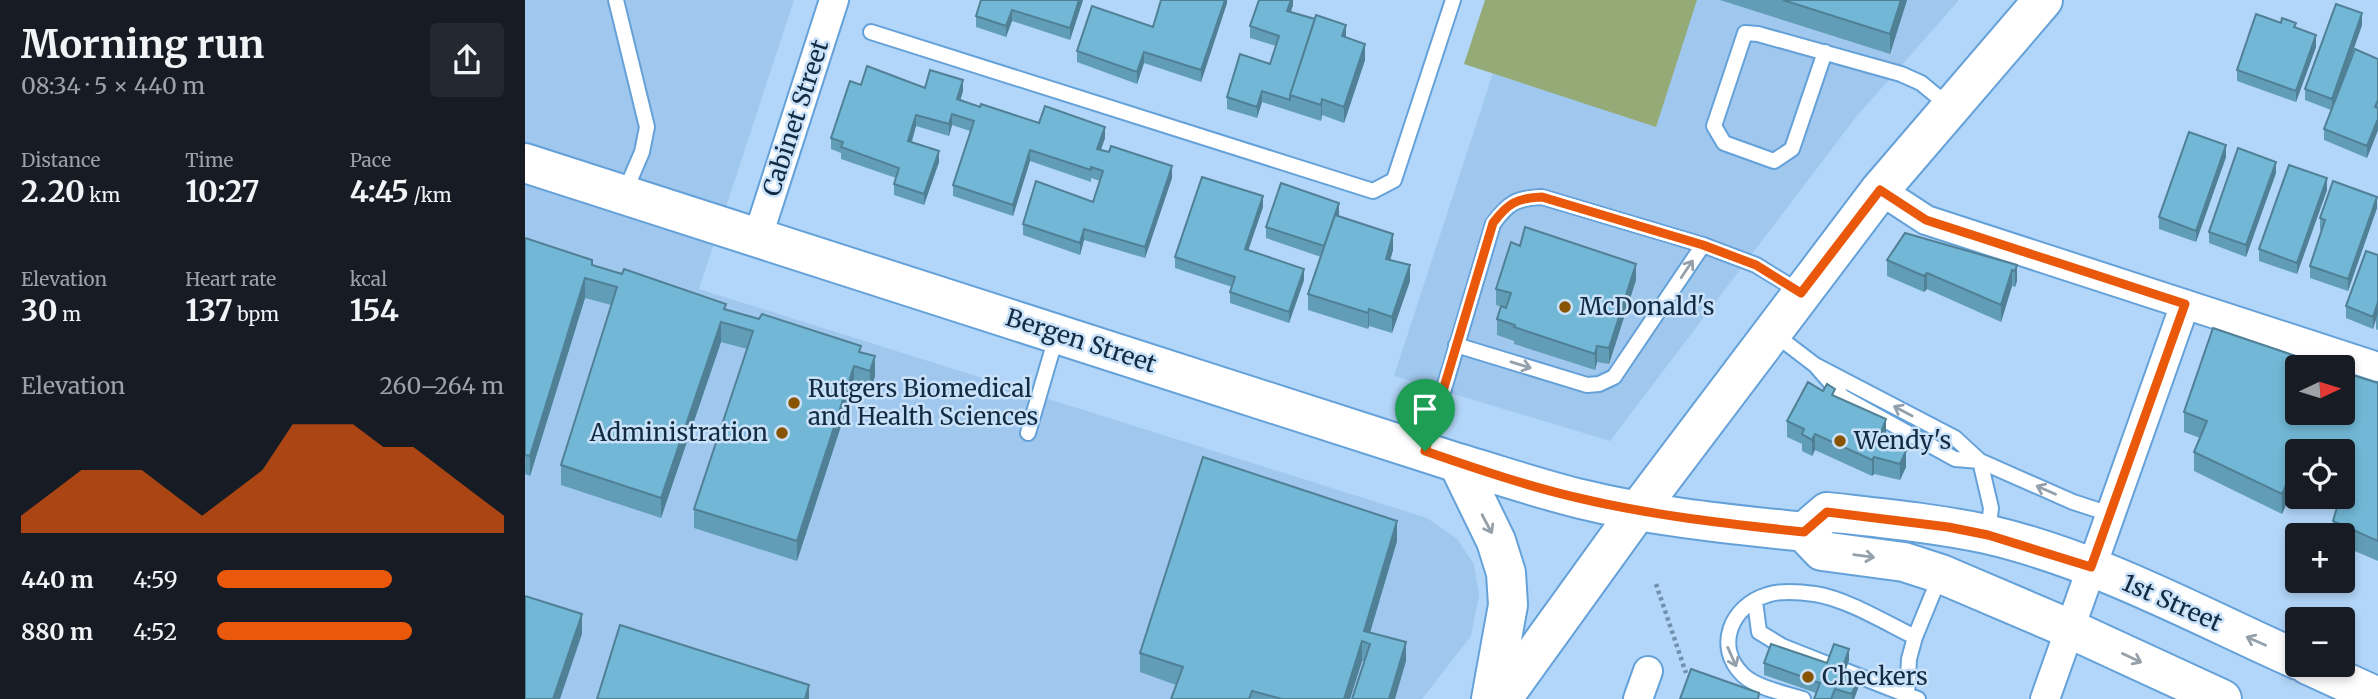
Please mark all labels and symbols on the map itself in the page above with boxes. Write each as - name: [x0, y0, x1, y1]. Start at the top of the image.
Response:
- street label: Cabinet Street: [756, 35, 836, 200]
- one-way arrow: [1680, 260, 1694, 279]
- place label: McDonald's: [1579, 291, 1714, 322]
- marker: McDonald's: [1557, 299, 1573, 315]
- street label: Bergen Street: [1002, 302, 1161, 380]
- north arrow: [2285, 355, 2355, 425]
- one-way arrow: [1510, 359, 1532, 372]
- place label: Rutgers Biomedical and Health Sciences: [808, 373, 1038, 432]
- pin: [1395, 379, 1455, 451]
- marker: Rutgers Biomedical and Health Sciences: [786, 395, 802, 411]
- one-way arrow: [1893, 404, 1914, 417]
- place label: Administration: [589, 417, 768, 448]
- marker: Administration: [774, 425, 790, 441]
- place label: Wendy's: [1853, 425, 1951, 456]
- marker: Wendy's: [1832, 433, 1848, 449]
- one-way arrow: [2036, 483, 2057, 496]
- one-way arrow: [1481, 513, 1495, 534]
- one-way arrow: [1852, 550, 1875, 563]
- street label: 1st Street: [2117, 567, 2228, 639]
- one-way arrow: [2246, 634, 2267, 647]
- one-way arrow: [1726, 646, 1739, 667]
- one-way arrow: [2121, 652, 2142, 665]
- place label: Checkers: [1822, 661, 1928, 692]
- marker: Checkers: [1800, 669, 1816, 685]

